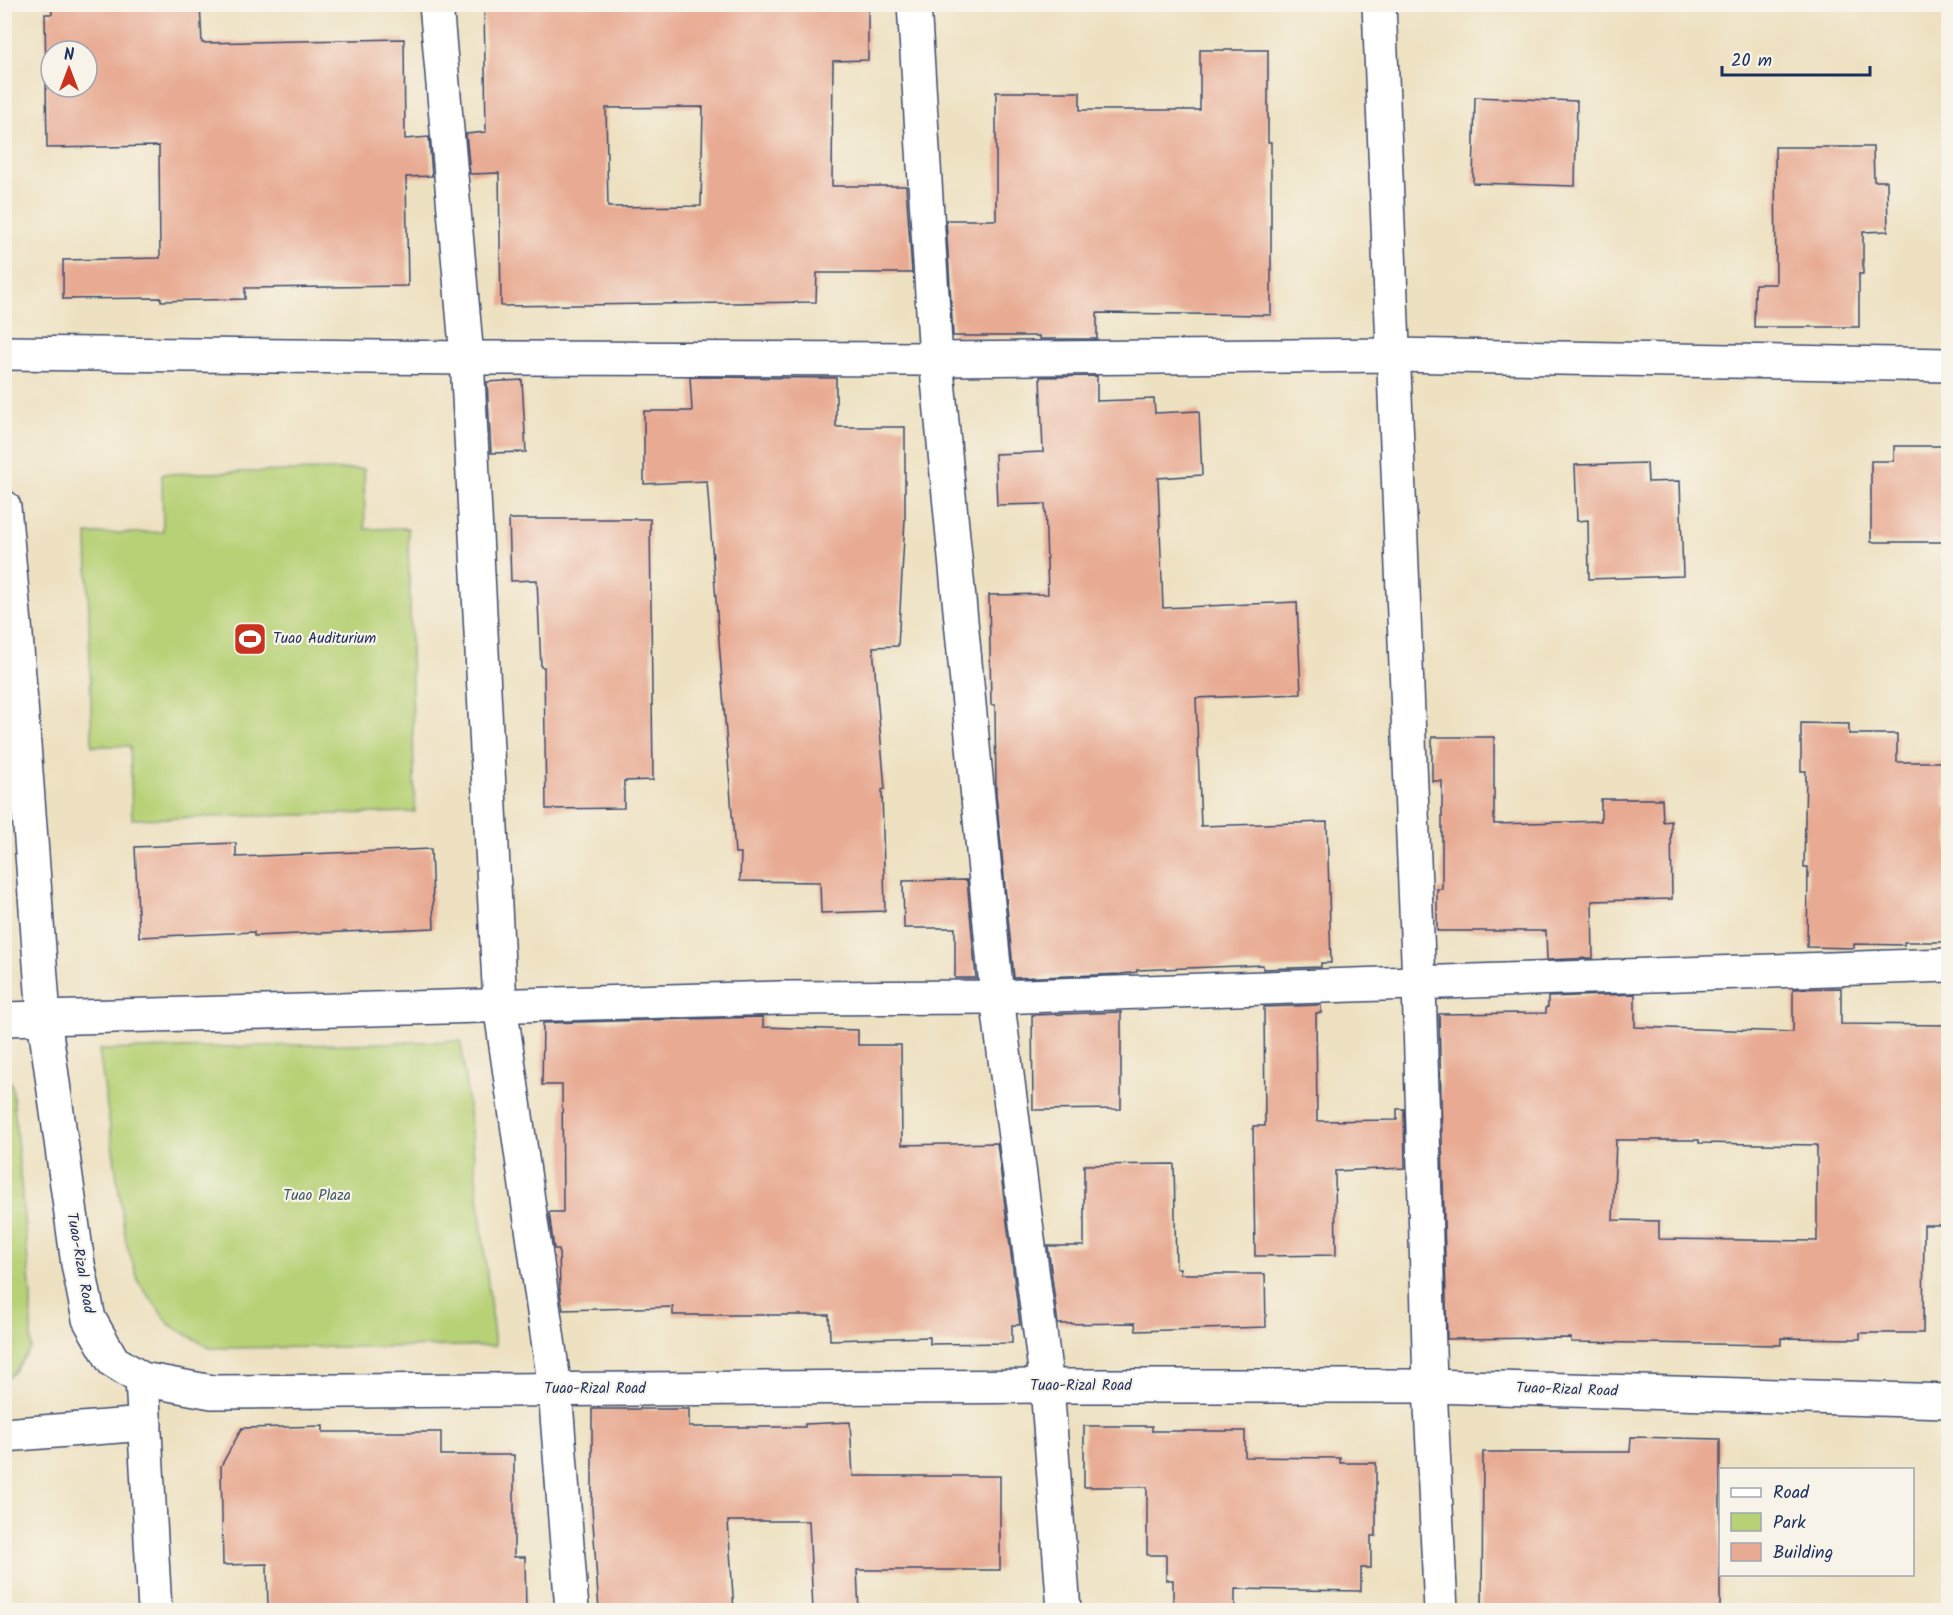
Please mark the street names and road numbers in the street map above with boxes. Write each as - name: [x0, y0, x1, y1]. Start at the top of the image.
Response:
- street label: Tuao-Rizal Road: [59, 1211, 101, 1316]
- street label: Tuao-Rizal Road: [1030, 1374, 1132, 1398]
- street label: Tuao-Rizal Road: [1516, 1376, 1619, 1404]
- street label: Tuao-Rizal Road: [544, 1377, 646, 1401]

